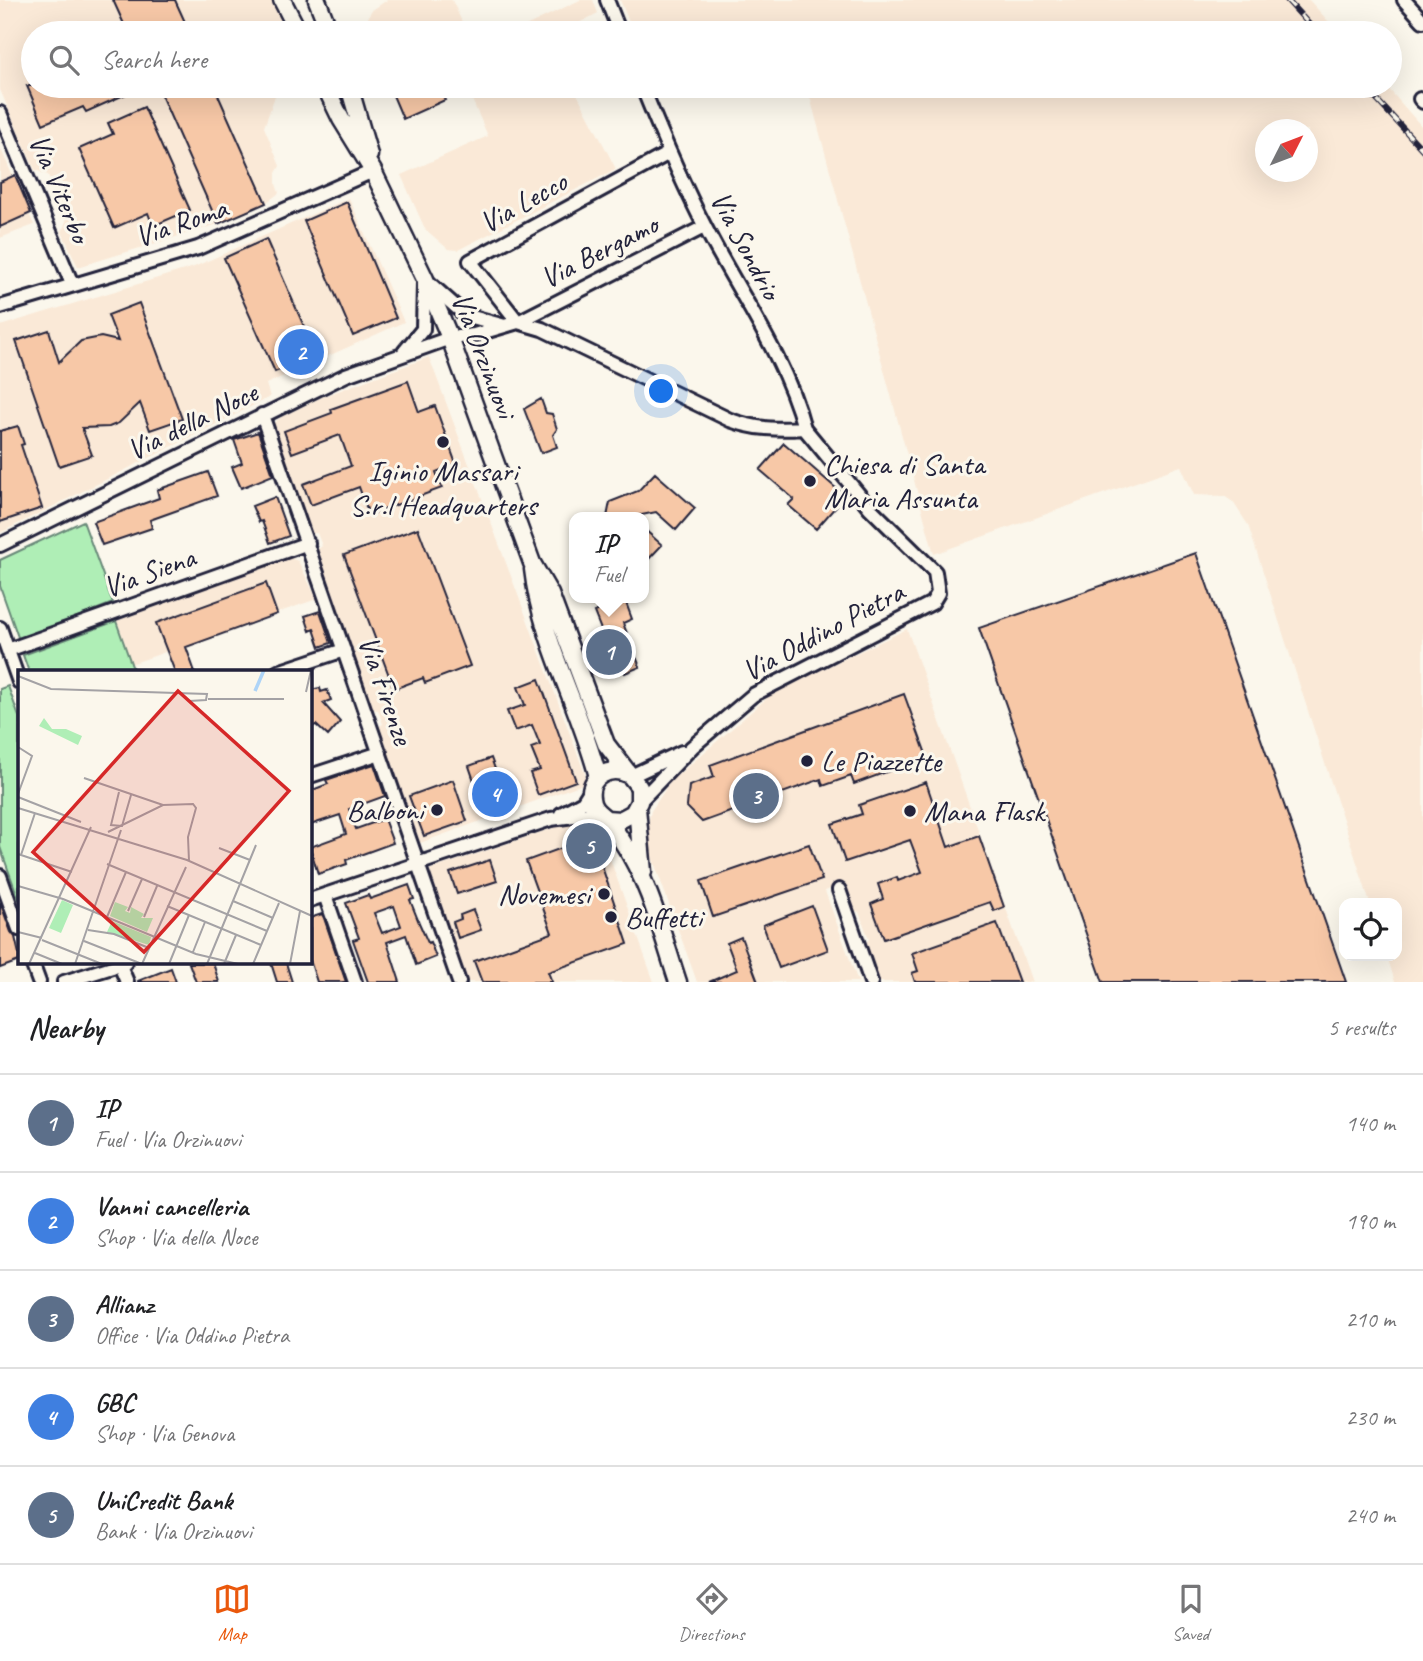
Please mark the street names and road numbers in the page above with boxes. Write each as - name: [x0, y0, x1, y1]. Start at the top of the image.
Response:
- street label: Via Viterbo: [20, 128, 101, 251]
- street label: Via Lecco: [473, 162, 575, 241]
- street label: Via Sondrio: [702, 184, 792, 309]
- street label: Via Roma: [130, 188, 234, 255]
- street label: Via Bergamo: [534, 204, 667, 297]
- street label: Via Orzinuovi: [443, 287, 526, 426]
- street label: Via della Noce: [120, 372, 266, 469]
- street label: Via Siena: [98, 537, 202, 606]
- street label: Via Oddino Pietra: [735, 572, 912, 690]
- street label: Via Firenze: [350, 631, 423, 751]

